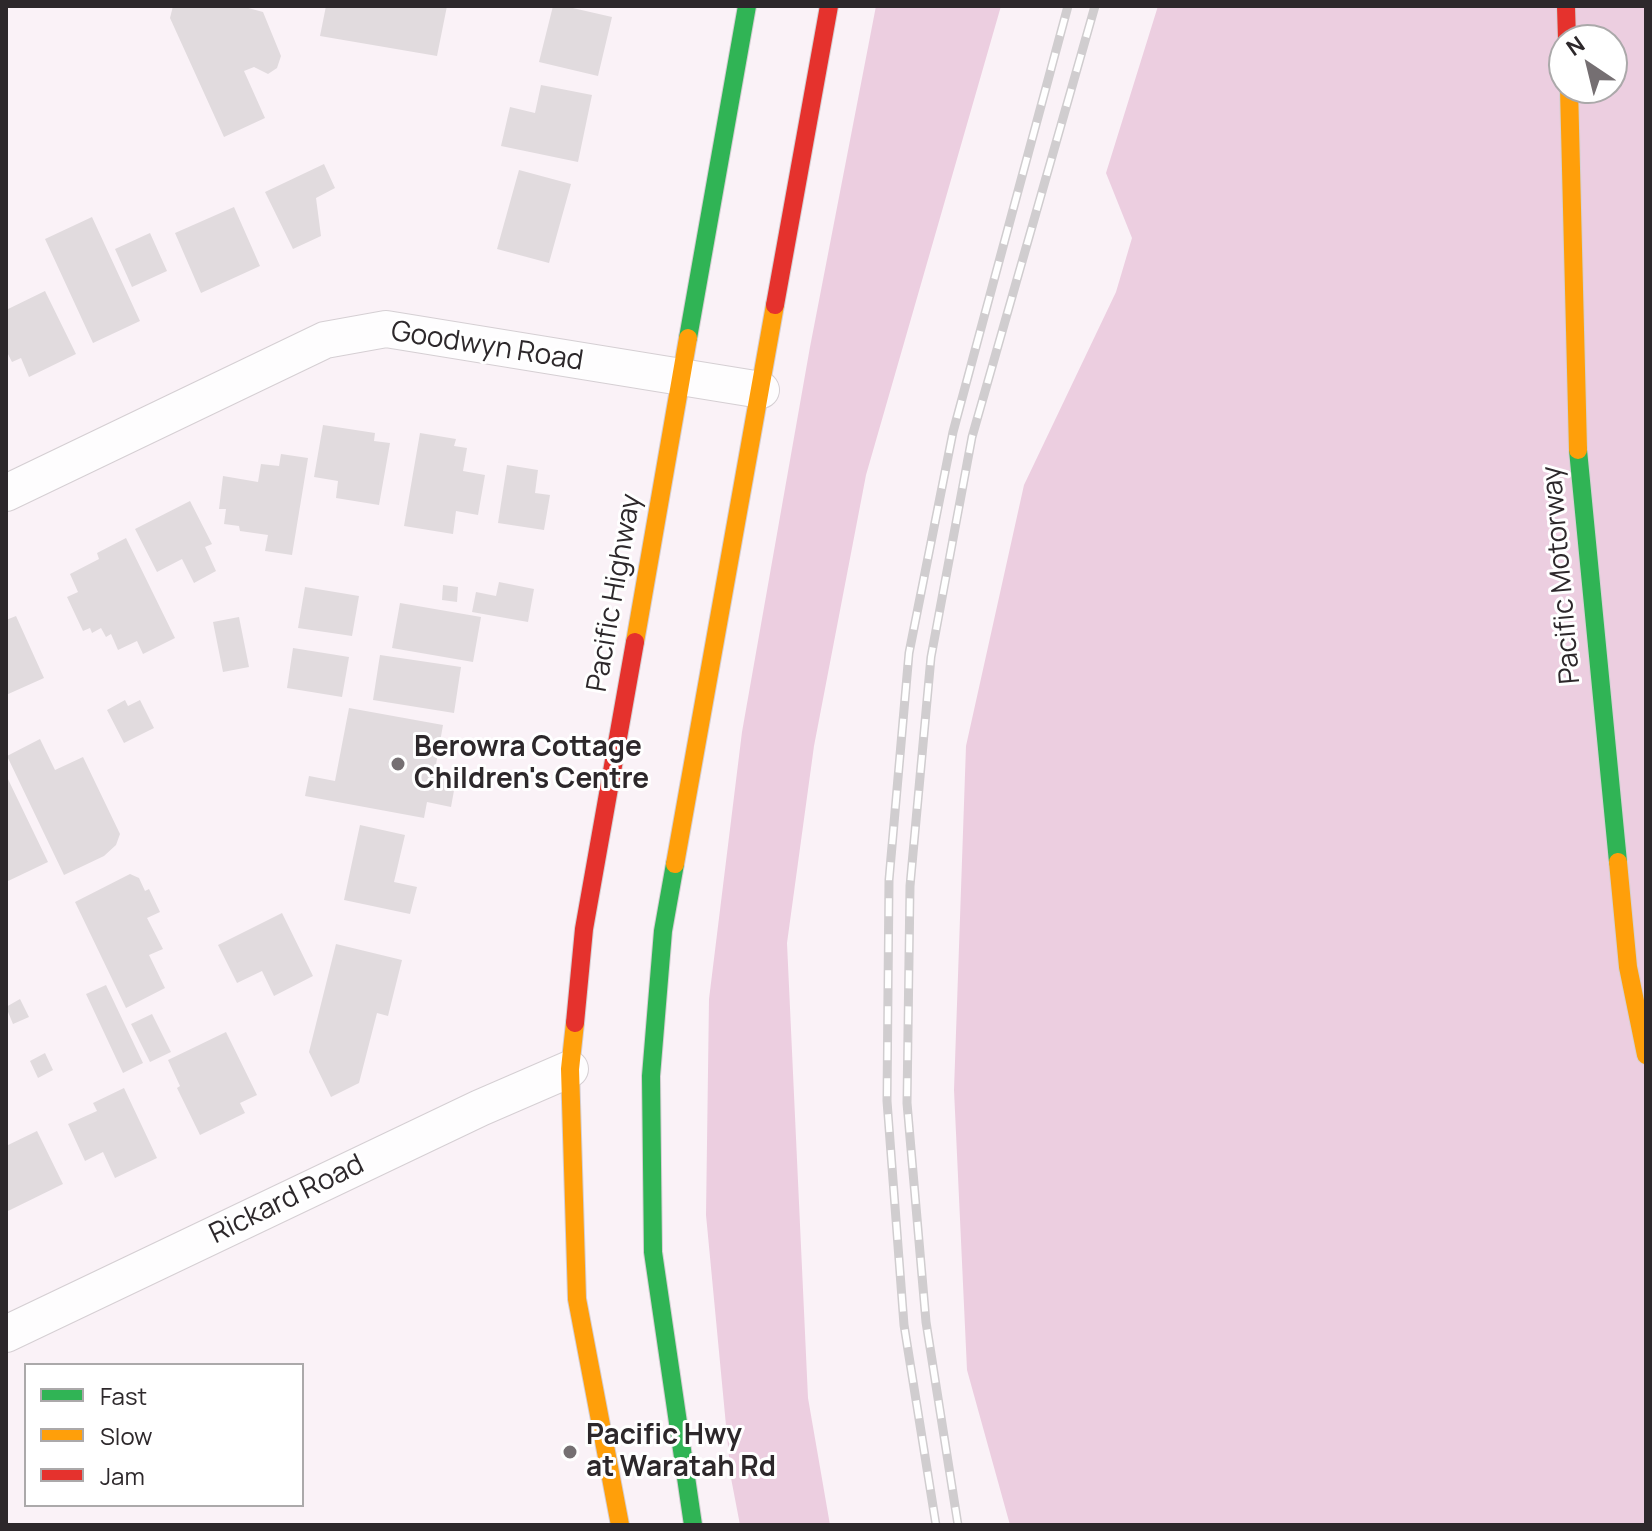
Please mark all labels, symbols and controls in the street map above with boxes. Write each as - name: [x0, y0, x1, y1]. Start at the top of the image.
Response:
- north arrow: [1548, 24, 1628, 104]
- text: N: [1560, 29, 1590, 63]
- street label: Goodwyn Road: [388, 315, 586, 379]
- street label: Pacific Motorway: [1536, 464, 1588, 686]
- street label: Pacific Highway: [581, 491, 649, 695]
- place label: Berowra Cottage Children's Centre: [414, 731, 649, 797]
- marker: Berowra Cottage Children's Centre: [389, 755, 407, 773]
- street label: Rickard Road: [204, 1148, 370, 1252]
- legend: [24, 1363, 304, 1507]
- text: Fast: [100, 1379, 147, 1412]
- text: Slow: [100, 1419, 153, 1452]
- place label: Pacific Hwy at Waratah Rd: [586, 1419, 776, 1485]
- marker: Pacific Hwy at Waratah Rd: [561, 1443, 579, 1461]
- text: Jam: [100, 1459, 145, 1492]

